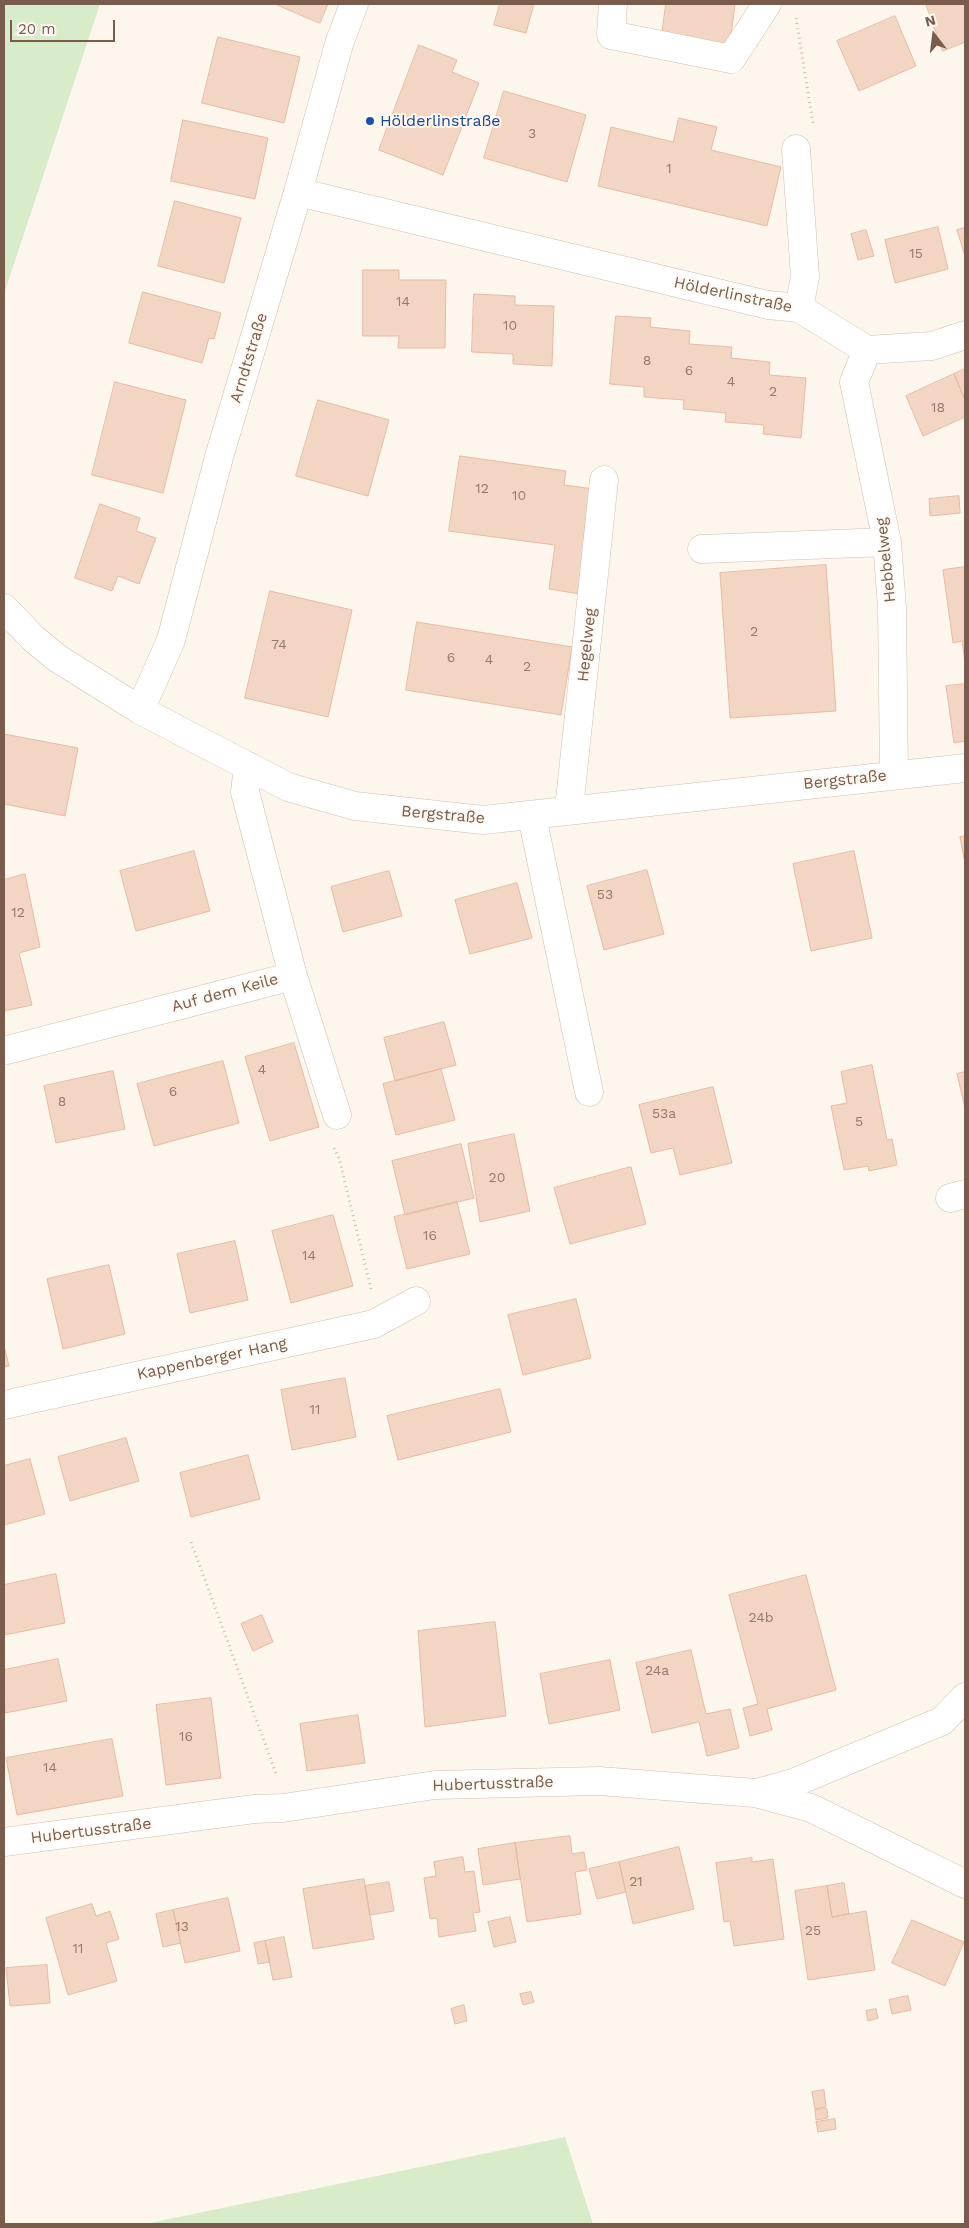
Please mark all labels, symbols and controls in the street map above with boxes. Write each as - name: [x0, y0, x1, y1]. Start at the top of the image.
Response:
- scale bar: [12, 10, 118, 42]
- north arrow: [909, 10, 959, 60]
- text: N: [923, 11, 937, 30]
- text: 20 m: [18, 20, 56, 38]
- place label: Hölderlinstraße: [380, 111, 501, 131]
- marker: Hölderlinstraße: [364, 115, 376, 127]
- house number: 3: [528, 126, 536, 142]
- house number: 1: [666, 161, 672, 177]
- house number: 15: [909, 246, 923, 262]
- street label: Hölderlinstraße: [672, 273, 794, 317]
- house number: 14: [396, 294, 410, 310]
- street label: Arndtstraße: [226, 311, 272, 405]
- house number: 10: [503, 318, 517, 334]
- house number: 8: [643, 353, 651, 369]
- house number: 6: [685, 363, 693, 379]
- house number: 4: [727, 374, 735, 390]
- house number: 2: [769, 384, 777, 400]
- house number: 18: [931, 400, 945, 416]
- house number: 12: [475, 481, 489, 497]
- house number: 10: [512, 488, 526, 504]
- street label: Hebbelweg: [872, 516, 900, 604]
- street label: Hegelweg: [574, 607, 600, 683]
- house number: 2: [750, 624, 758, 640]
- house number: 74: [271, 637, 287, 653]
- house number: 6: [447, 650, 455, 666]
- house number: 4: [485, 652, 493, 668]
- house number: 2: [523, 659, 531, 675]
- street label: Bergstraße: [802, 766, 888, 794]
- street label: Bergstraße: [400, 802, 486, 828]
- house number: 53: [597, 887, 613, 903]
- house number: 12: [11, 905, 25, 921]
- street label: Auf dem Keile: [170, 970, 280, 1016]
- house number: 4: [258, 1062, 266, 1078]
- house number: 6: [169, 1084, 177, 1100]
- house number: 8: [58, 1094, 66, 1110]
- house number: 53a: [652, 1106, 676, 1122]
- house number: 5: [855, 1114, 863, 1130]
- house number: 20: [489, 1170, 505, 1186]
- house number: 16: [423, 1228, 437, 1244]
- house number: 14: [302, 1248, 316, 1264]
- street label: Kappenberger Hang: [135, 1334, 289, 1384]
- house number: 11: [310, 1402, 320, 1418]
- house number: 24b: [748, 1610, 774, 1626]
- house number: 24a: [645, 1663, 669, 1679]
- house number: 16: [179, 1729, 193, 1745]
- house number: 14: [43, 1760, 57, 1776]
- street label: Hubertusstraße: [432, 1772, 554, 1796]
- street label: Hubertusstraße: [30, 1814, 152, 1848]
- house number: 21: [629, 1874, 643, 1890]
- house number: 13: [175, 1919, 189, 1935]
- house number: 25: [805, 1923, 821, 1939]
- house number: 11: [73, 1941, 83, 1957]

